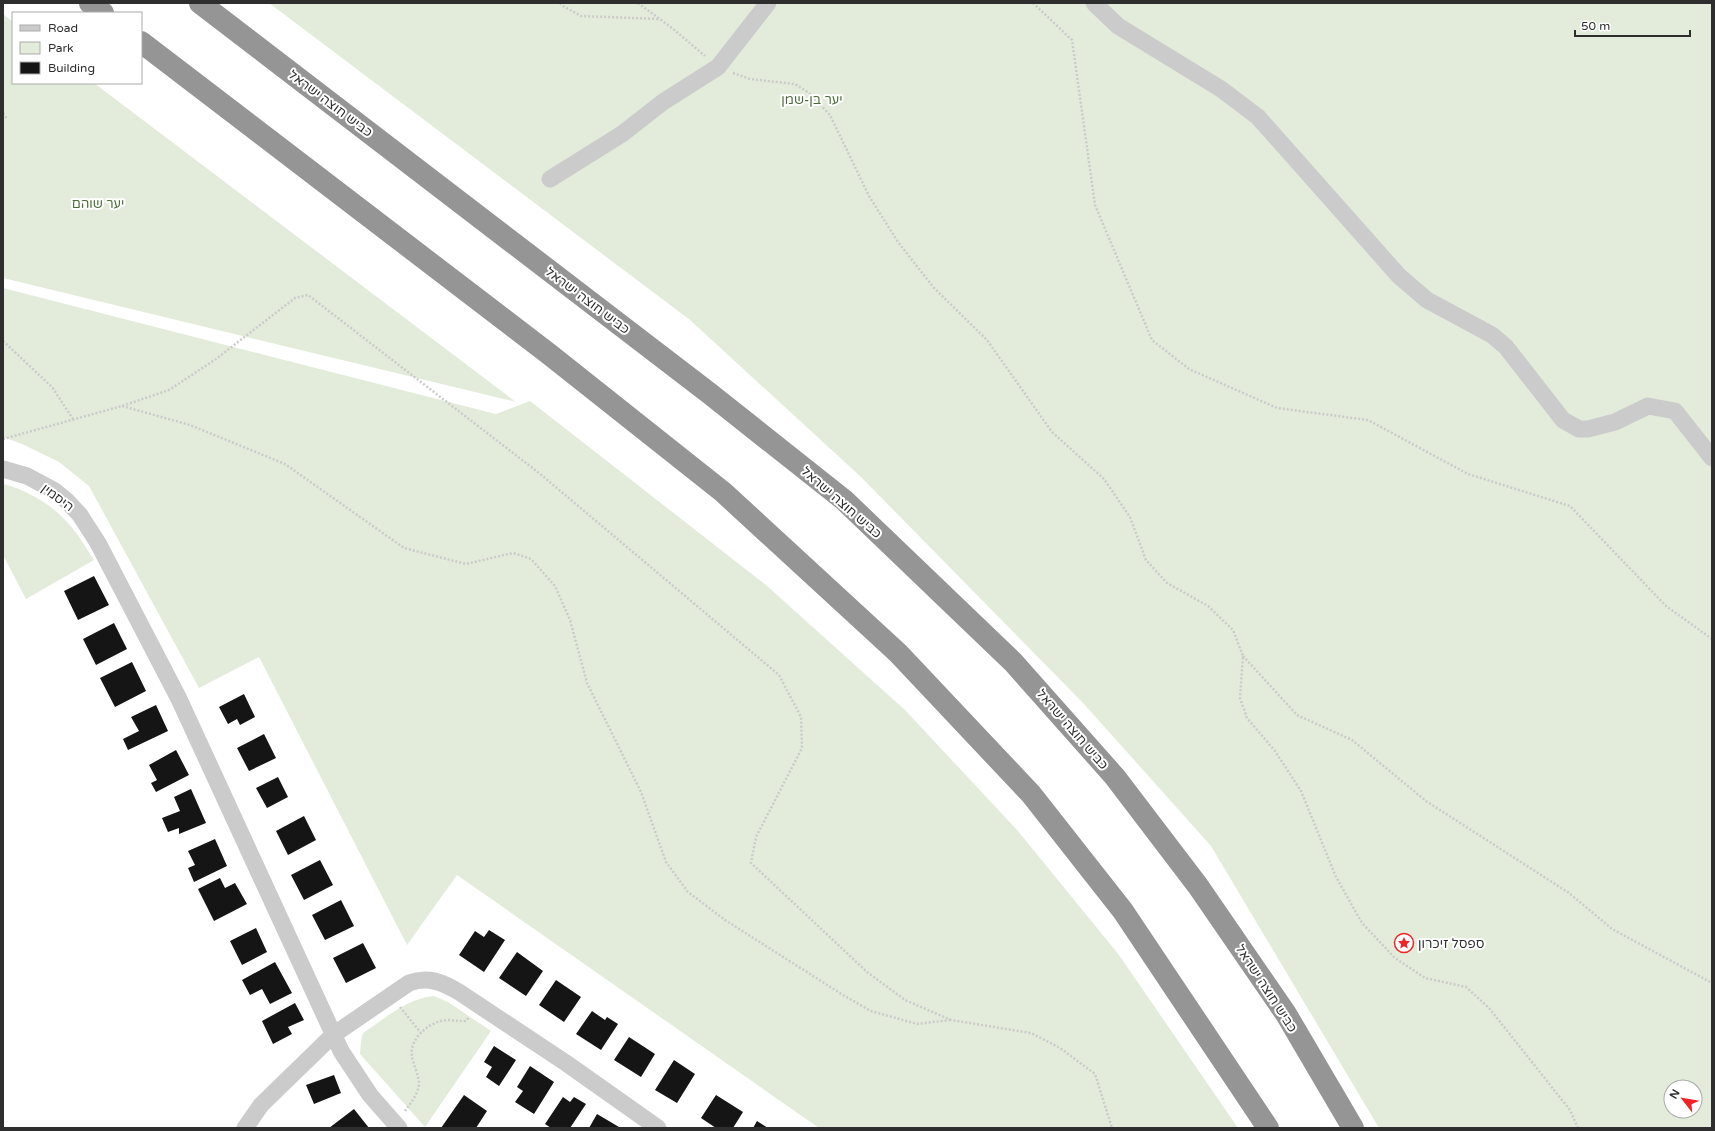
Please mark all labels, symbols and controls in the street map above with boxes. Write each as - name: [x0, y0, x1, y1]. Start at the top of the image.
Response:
- legend: [12, 12, 142, 84]
- scale bar: [1575, 12, 1690, 38]
- text: 50 m: [1581, 19, 1610, 33]
- text: Road: [48, 21, 78, 35]
- text: Park: [48, 41, 74, 55]
- text: Building: [48, 61, 95, 75]
- street label: כביש חוצה ישראל: [285, 67, 376, 141]
- park label: יער בן-שמן: [781, 92, 843, 108]
- park label: יער שוהם: [72, 196, 124, 212]
- street label: כביש חוצה ישראל: [542, 264, 633, 338]
- street label: כביש חוצה ישראל: [798, 464, 885, 542]
- street label: היסמין: [38, 480, 77, 515]
- street label: כביש חוצה ישראל: [1033, 686, 1111, 773]
- place icon: ספסל זיכרון: [1393, 932, 1415, 954]
- place label: ספסל זיכרון: [1418, 936, 1484, 952]
- street label: כביש חוצה ישראל: [1232, 942, 1300, 1035]
- north arrow: [1663, 1079, 1703, 1119]
- text: N: [1667, 1087, 1683, 1101]

